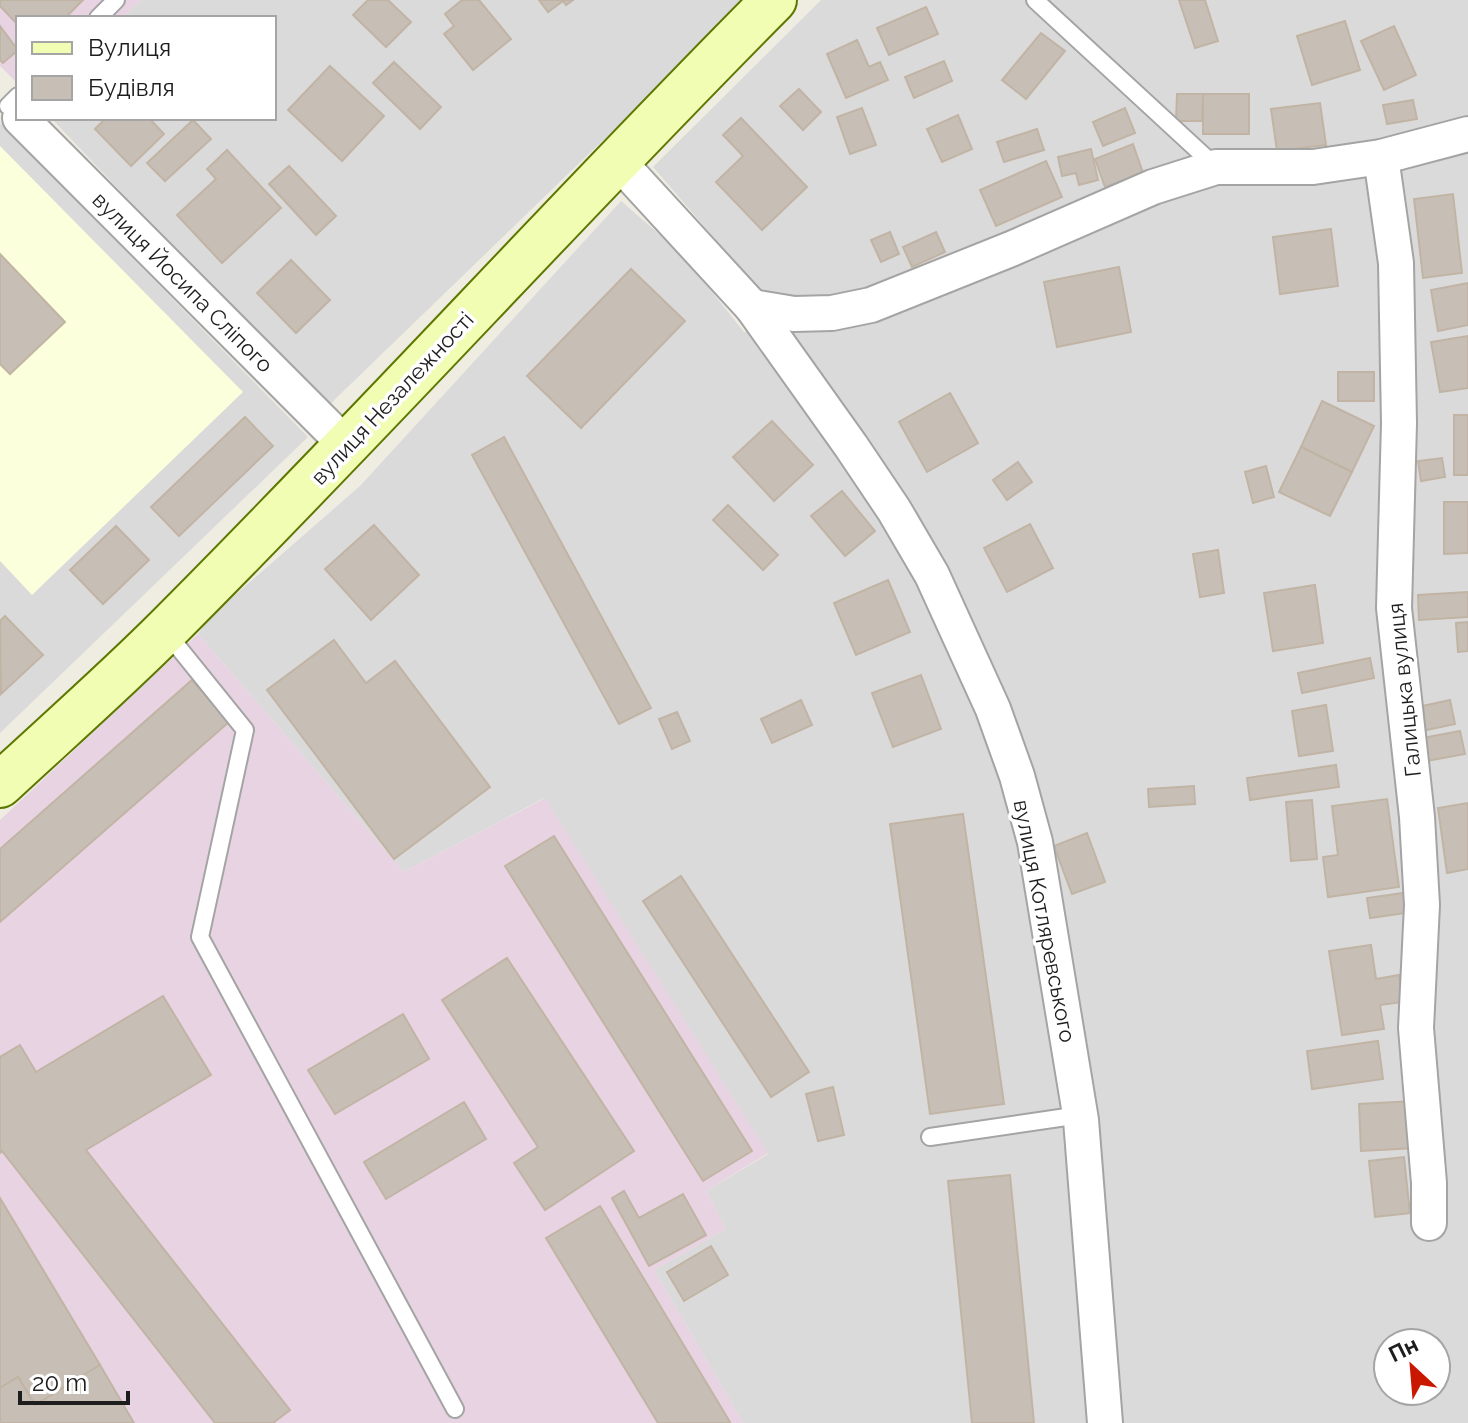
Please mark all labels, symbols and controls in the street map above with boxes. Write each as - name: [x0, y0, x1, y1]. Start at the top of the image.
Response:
- legend: [16, 16, 276, 120]
- text: Вулиця: [88, 33, 171, 62]
- text: Будівля: [88, 73, 175, 102]
- street label: вулиця Йосипа Сліпого: [88, 187, 278, 377]
- street label: вулиця Незалежності: [305, 306, 479, 490]
- street label: Галицька вулиця: [1382, 602, 1426, 778]
- street label: вулиця Котляревського: [1009, 797, 1081, 1045]
- north arrow: [1372, 1327, 1452, 1407]
- text: Пн: [1384, 1331, 1422, 1367]
- scale bar: [20, 1355, 128, 1405]
- text: 20 m: [32, 1368, 87, 1397]

